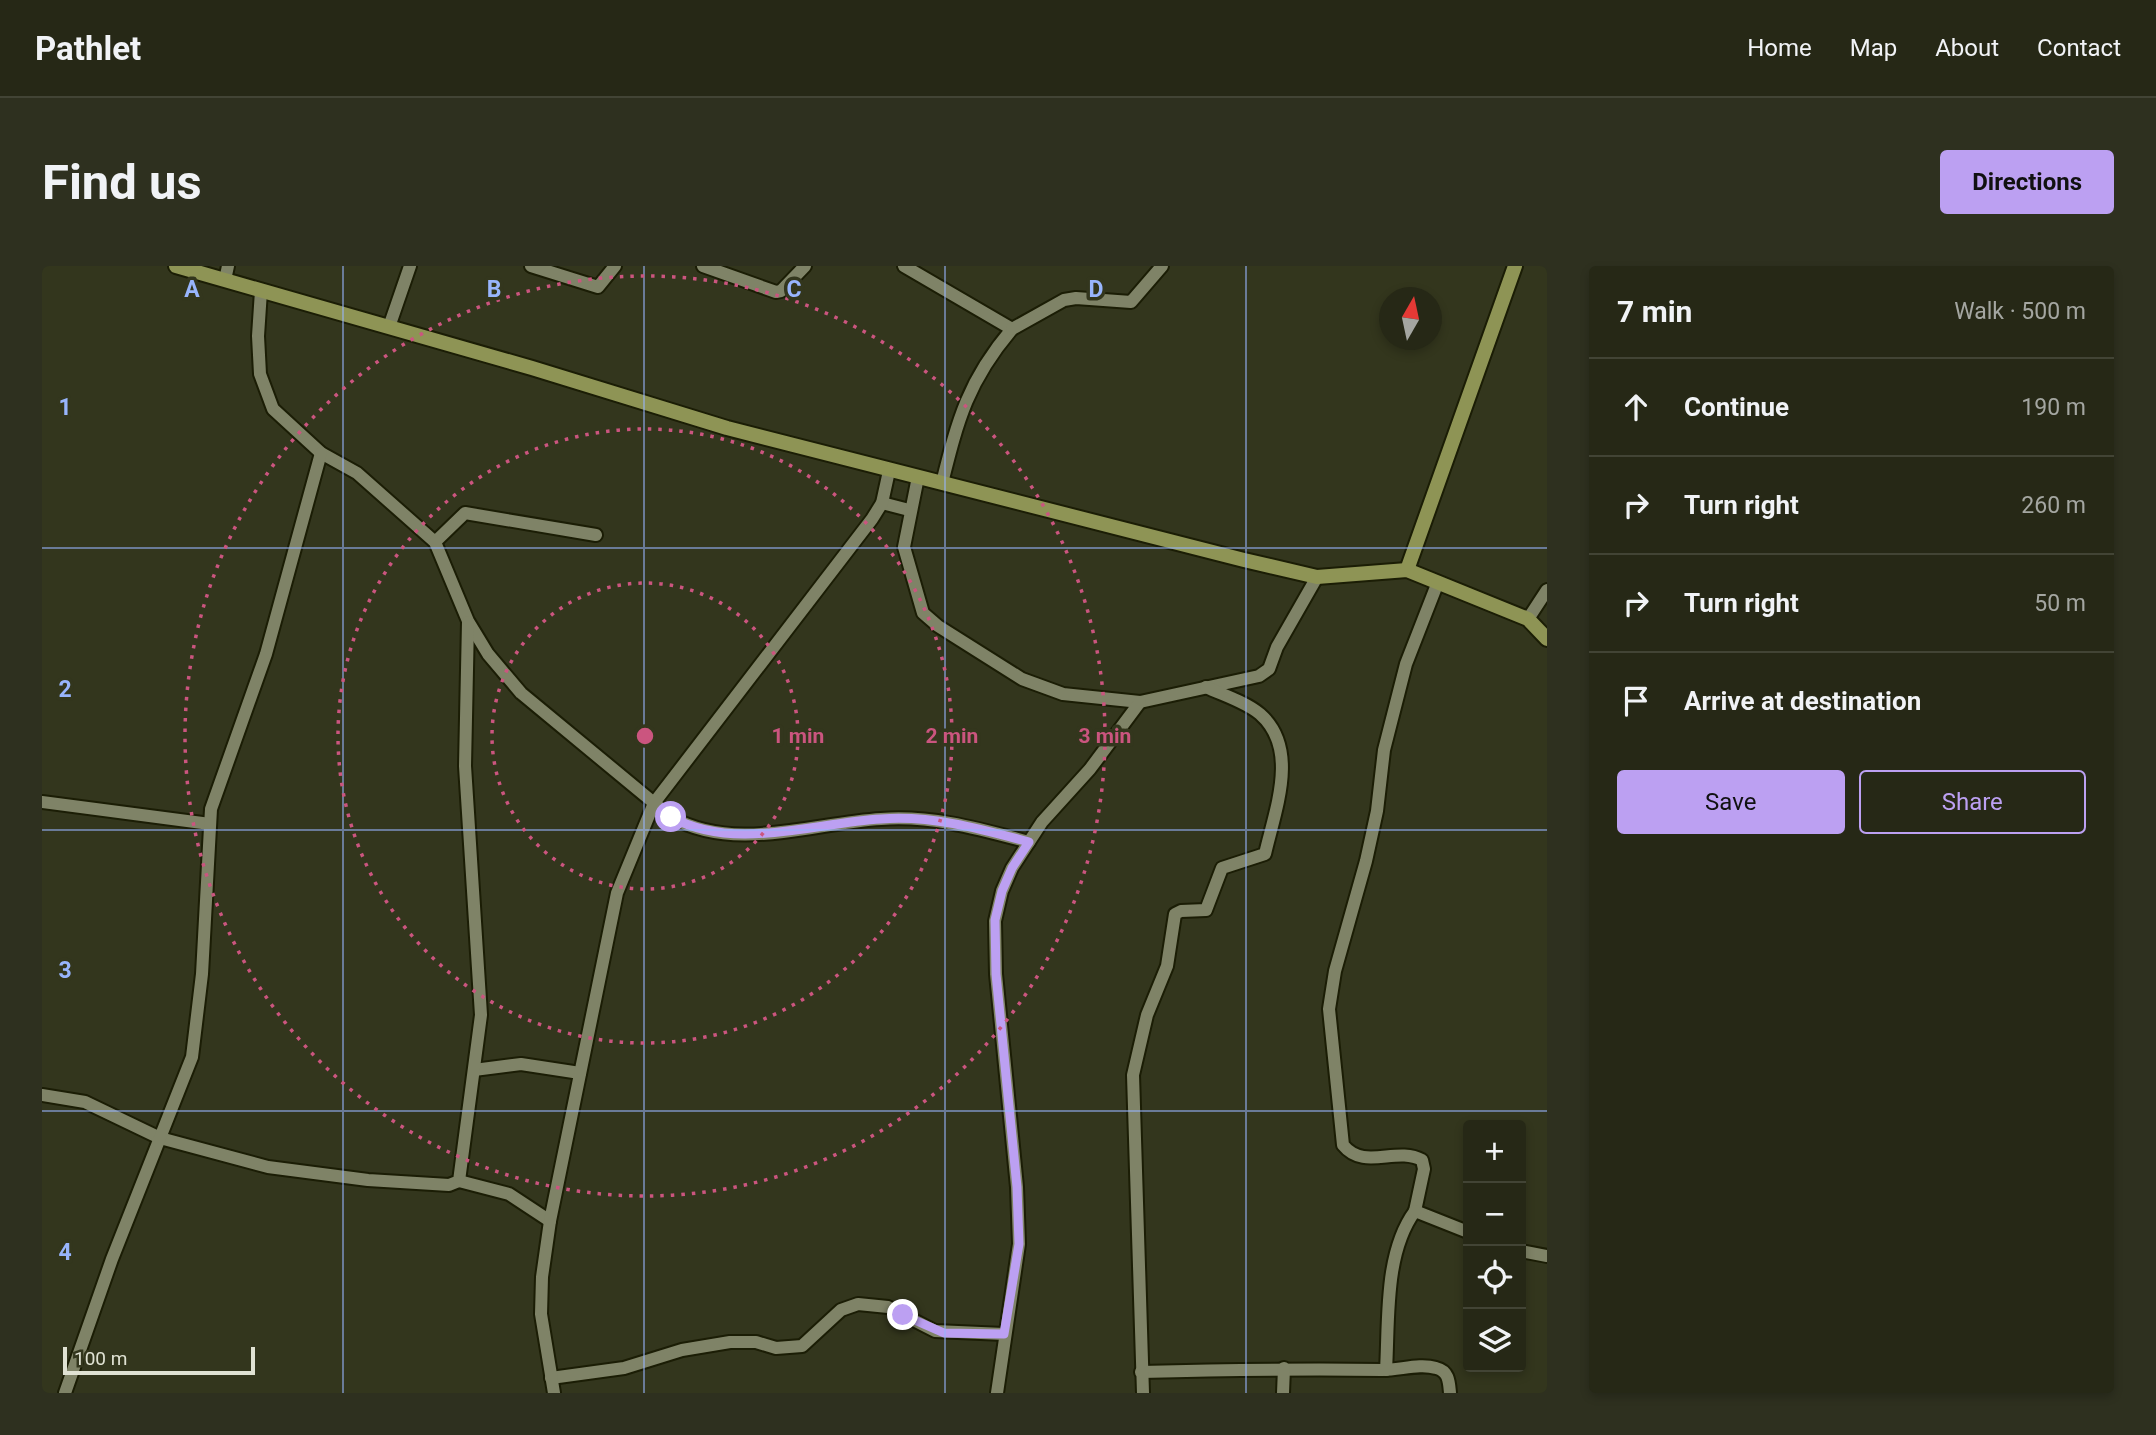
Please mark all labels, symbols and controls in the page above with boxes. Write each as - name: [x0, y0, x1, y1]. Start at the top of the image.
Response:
- text: Pathlet: [35, 29, 141, 68]
- text: Home: [1747, 34, 1812, 62]
- text: Map: [1850, 34, 1897, 62]
- text: About: [1935, 34, 1999, 62]
- text: Contact: [2037, 34, 2121, 62]
- button: Directions: [1940, 150, 2114, 214]
- text: Find us: [42, 154, 202, 211]
- text: A: [184, 276, 200, 303]
- text: B: [487, 276, 501, 303]
- text: C: [786, 276, 802, 303]
- text: D: [1089, 276, 1103, 303]
- north arrow: [1379, 287, 1442, 350]
- text: 7 min: [1617, 294, 1692, 329]
- text: Walk · 500 m: [1954, 298, 2086, 325]
- icon: ahead: [1617, 388, 1655, 426]
- text: Continue: [1684, 392, 1789, 422]
- text: 1: [58, 394, 72, 421]
- text: 190 m: [2021, 394, 2086, 421]
- icon: right: [1617, 486, 1655, 524]
- text: Turn right: [1684, 490, 1799, 520]
- text: 260 m: [2021, 492, 2086, 519]
- icon: right: [1617, 584, 1655, 622]
- text: Turn right: [1684, 588, 1799, 618]
- text: 50 m: [2034, 590, 2086, 617]
- text: 2: [58, 676, 72, 703]
- icon: arrive: [1617, 682, 1655, 720]
- text: Arrive at destination: [1684, 686, 1921, 716]
- centre of rings: [633, 724, 657, 748]
- text: 1 min: [772, 724, 824, 748]
- text: 2 min: [926, 724, 978, 748]
- text: 3 min: [1079, 724, 1131, 748]
- button: Save: [1617, 770, 1845, 834]
- button: Share: [1859, 770, 2086, 834]
- route start: [655, 801, 686, 832]
- text: 3: [58, 957, 72, 984]
- map controls: [1463, 1120, 1526, 1372]
- button: +: [1463, 1120, 1526, 1183]
- button: −: [1463, 1183, 1526, 1246]
- text: 4: [58, 1239, 72, 1266]
- button: locate: [1463, 1246, 1526, 1309]
- route end: [887, 1299, 918, 1330]
- button: layers: [1463, 1309, 1526, 1372]
- scale bar: [63, 1344, 256, 1376]
- text: 100 m: [74, 1347, 127, 1370]

